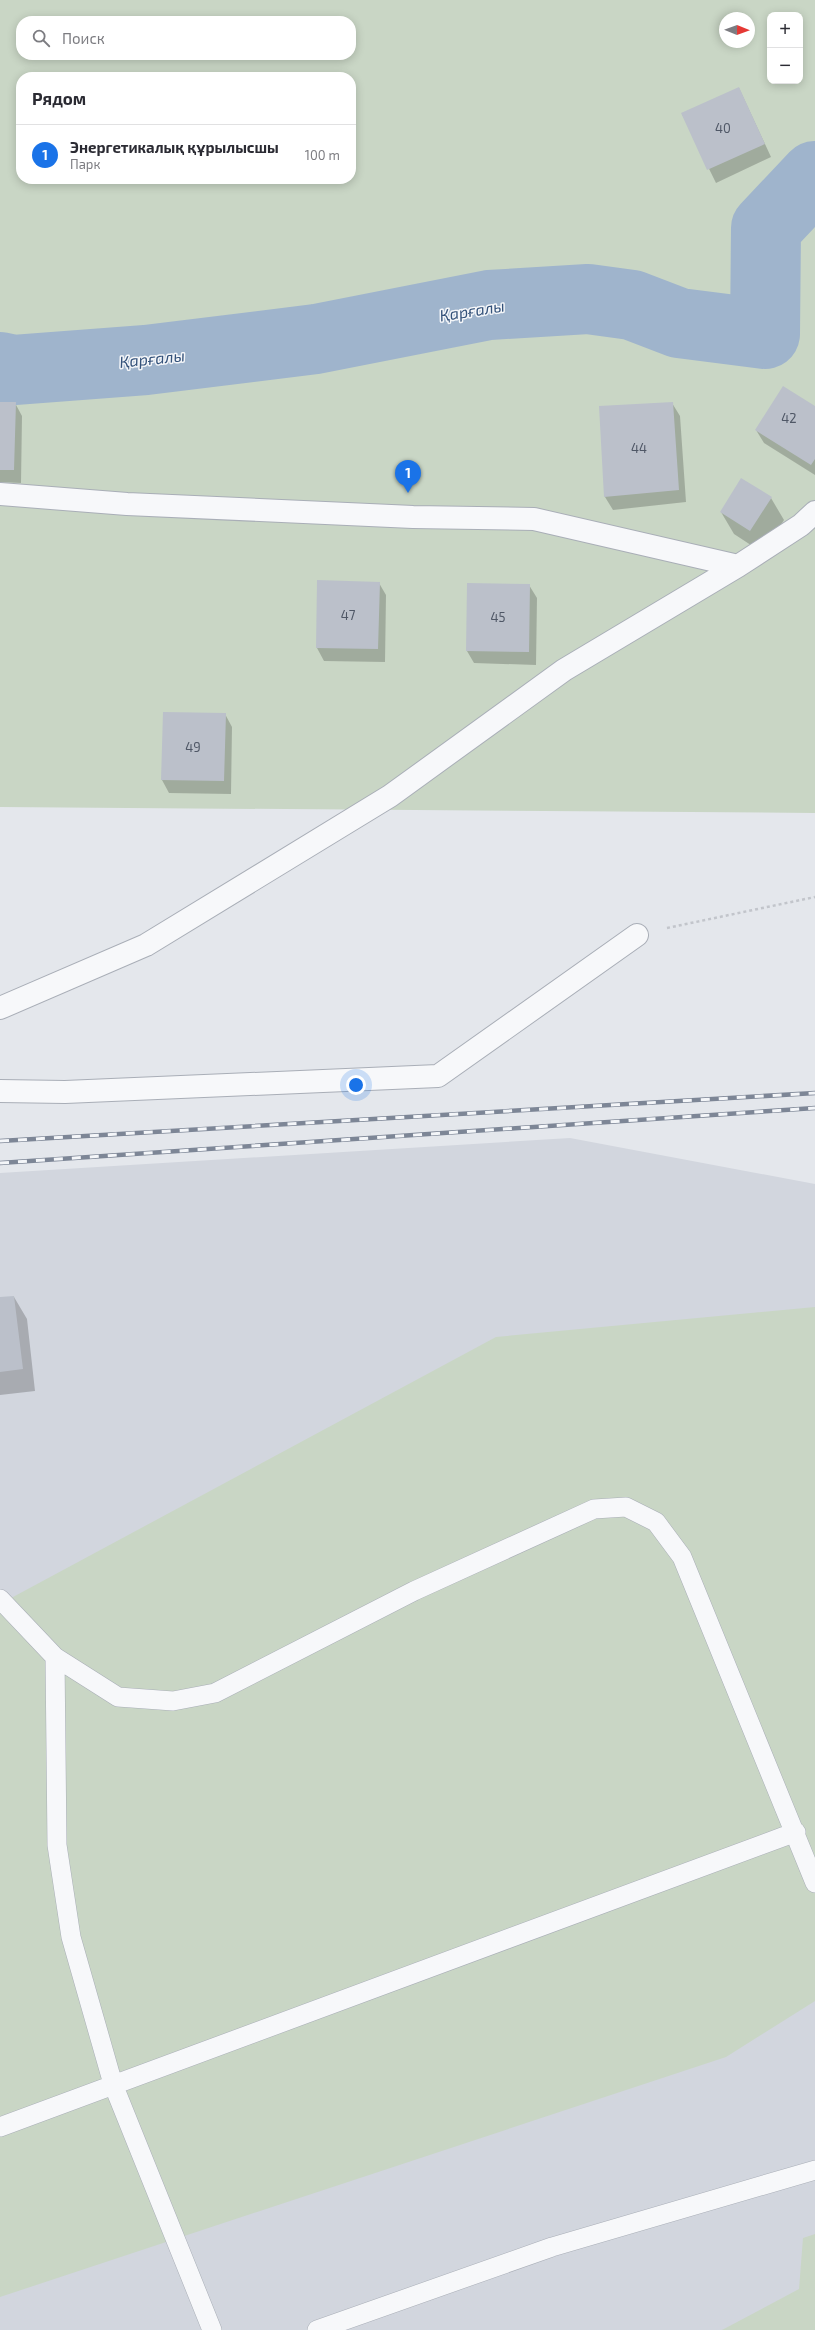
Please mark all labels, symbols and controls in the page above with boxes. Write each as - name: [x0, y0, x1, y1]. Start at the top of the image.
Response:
- north arrow: [719, 12, 755, 48]
- map controls: [767, 12, 803, 84]
- button: +: [767, 12, 803, 48]
- search box: [16, 16, 356, 60]
- icon: search: [30, 27, 52, 49]
- text: Поиск: [62, 29, 105, 47]
- button: −: [767, 48, 803, 84]
- text: Рядом: [32, 88, 86, 108]
- house number: 40: [715, 120, 731, 136]
- text: Энергетикалық құрылысшы: [70, 138, 279, 156]
- text: 1: [42, 147, 48, 163]
- text: 100 m: [305, 147, 340, 163]
- text: Парк: [70, 156, 100, 172]
- water label: Қарғалы: [438, 295, 506, 325]
- water label: Қарғалы: [118, 345, 186, 371]
- house number: 42: [781, 410, 797, 426]
- house number: 44: [631, 440, 647, 456]
- pin: 1: [395, 460, 421, 493]
- house number: 47: [341, 607, 356, 623]
- house number: 45: [491, 609, 506, 625]
- house number: 49: [185, 739, 201, 755]
- your location: [346, 1075, 366, 1095]

